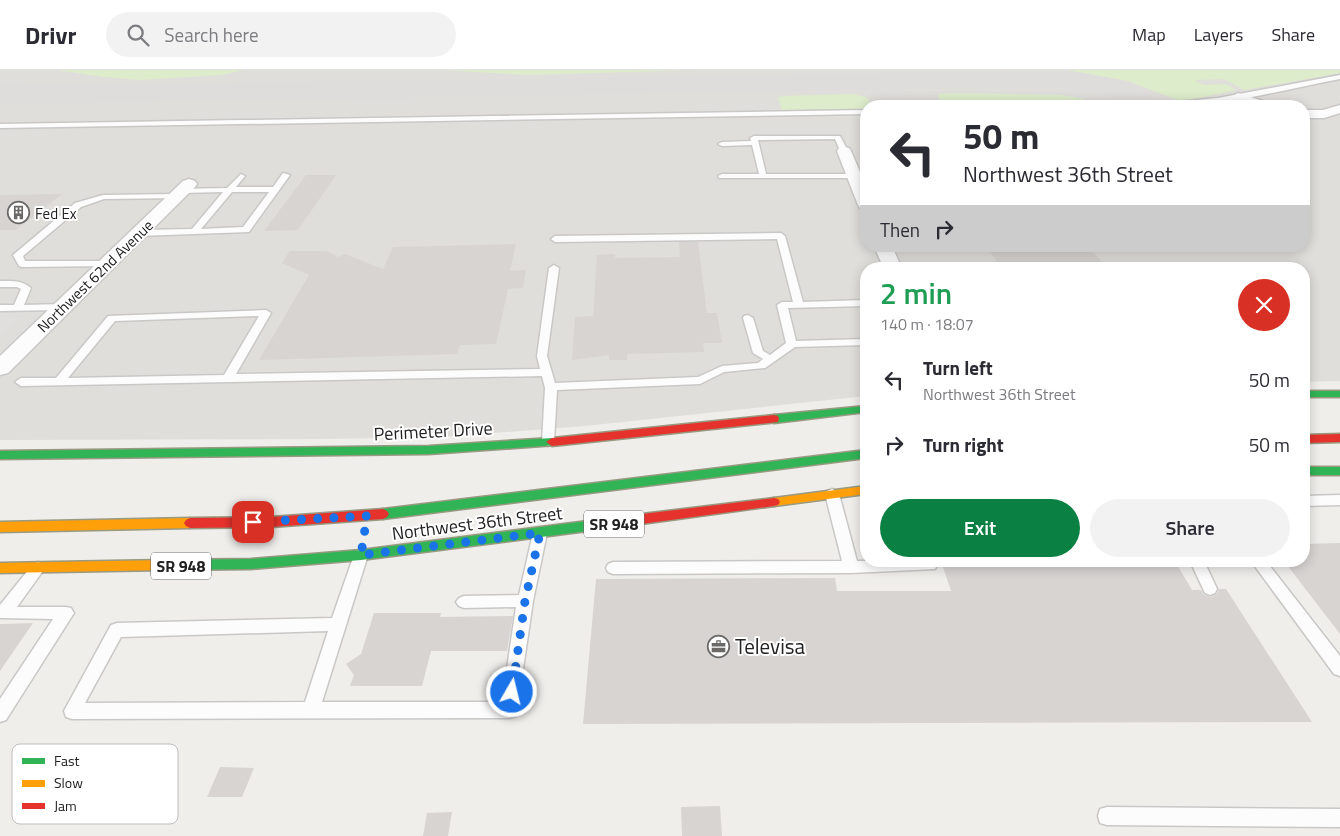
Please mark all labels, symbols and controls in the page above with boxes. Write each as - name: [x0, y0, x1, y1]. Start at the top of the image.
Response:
- search box: [106, 12, 456, 57]
- text: Drivr: [25, 17, 76, 53]
- text: Search here: [164, 20, 259, 49]
- icon: search: [124, 21, 152, 49]
- text: Map: [1132, 21, 1166, 48]
- text: Layers: [1194, 21, 1243, 48]
- text: Share: [1271, 21, 1315, 48]
- text: 50 m: [963, 109, 1039, 163]
- icon: left: [880, 120, 945, 185]
- text: Northwest 36th Street: [963, 157, 1173, 191]
- building icon: Fed Ex: [7, 201, 31, 225]
- place label: Fed Ex: [35, 202, 77, 225]
- street label: Northwest 62nd Avenue: [32, 214, 158, 338]
- text: Then: [880, 215, 920, 244]
- icon: right: [930, 215, 958, 243]
- text: 2 min: [880, 270, 952, 316]
- button: close: [1238, 279, 1290, 331]
- text: 140 m · 18:07: [880, 312, 974, 336]
- text: Turn left: [923, 353, 993, 382]
- text: 50 m: [1249, 365, 1290, 394]
- icon: left: [880, 366, 908, 394]
- text: Northwest 36th Street: [923, 382, 1076, 406]
- street label: Perimeter Drive: [373, 414, 493, 448]
- text: Turn right: [923, 430, 1004, 459]
- text: 50 m: [1249, 430, 1290, 459]
- icon: right: [880, 431, 908, 459]
- street label: Northwest 36th Street: [390, 499, 564, 547]
- button: Exit: [880, 499, 1080, 557]
- button: Share: [1090, 499, 1290, 557]
- pin: [232, 501, 274, 543]
- icon: arrive: [239, 508, 267, 536]
- road number: SR 948: [584, 510, 644, 538]
- road number: SR 948: [151, 552, 211, 580]
- place label: Televisa: [735, 630, 805, 662]
- office icon: Televisa: [707, 634, 731, 658]
- position arrow: [485, 665, 537, 717]
- legend: [12, 744, 178, 824]
- text: Fast: [54, 750, 79, 771]
- text: Slow: [54, 772, 83, 793]
- text: Jam: [54, 795, 77, 816]

